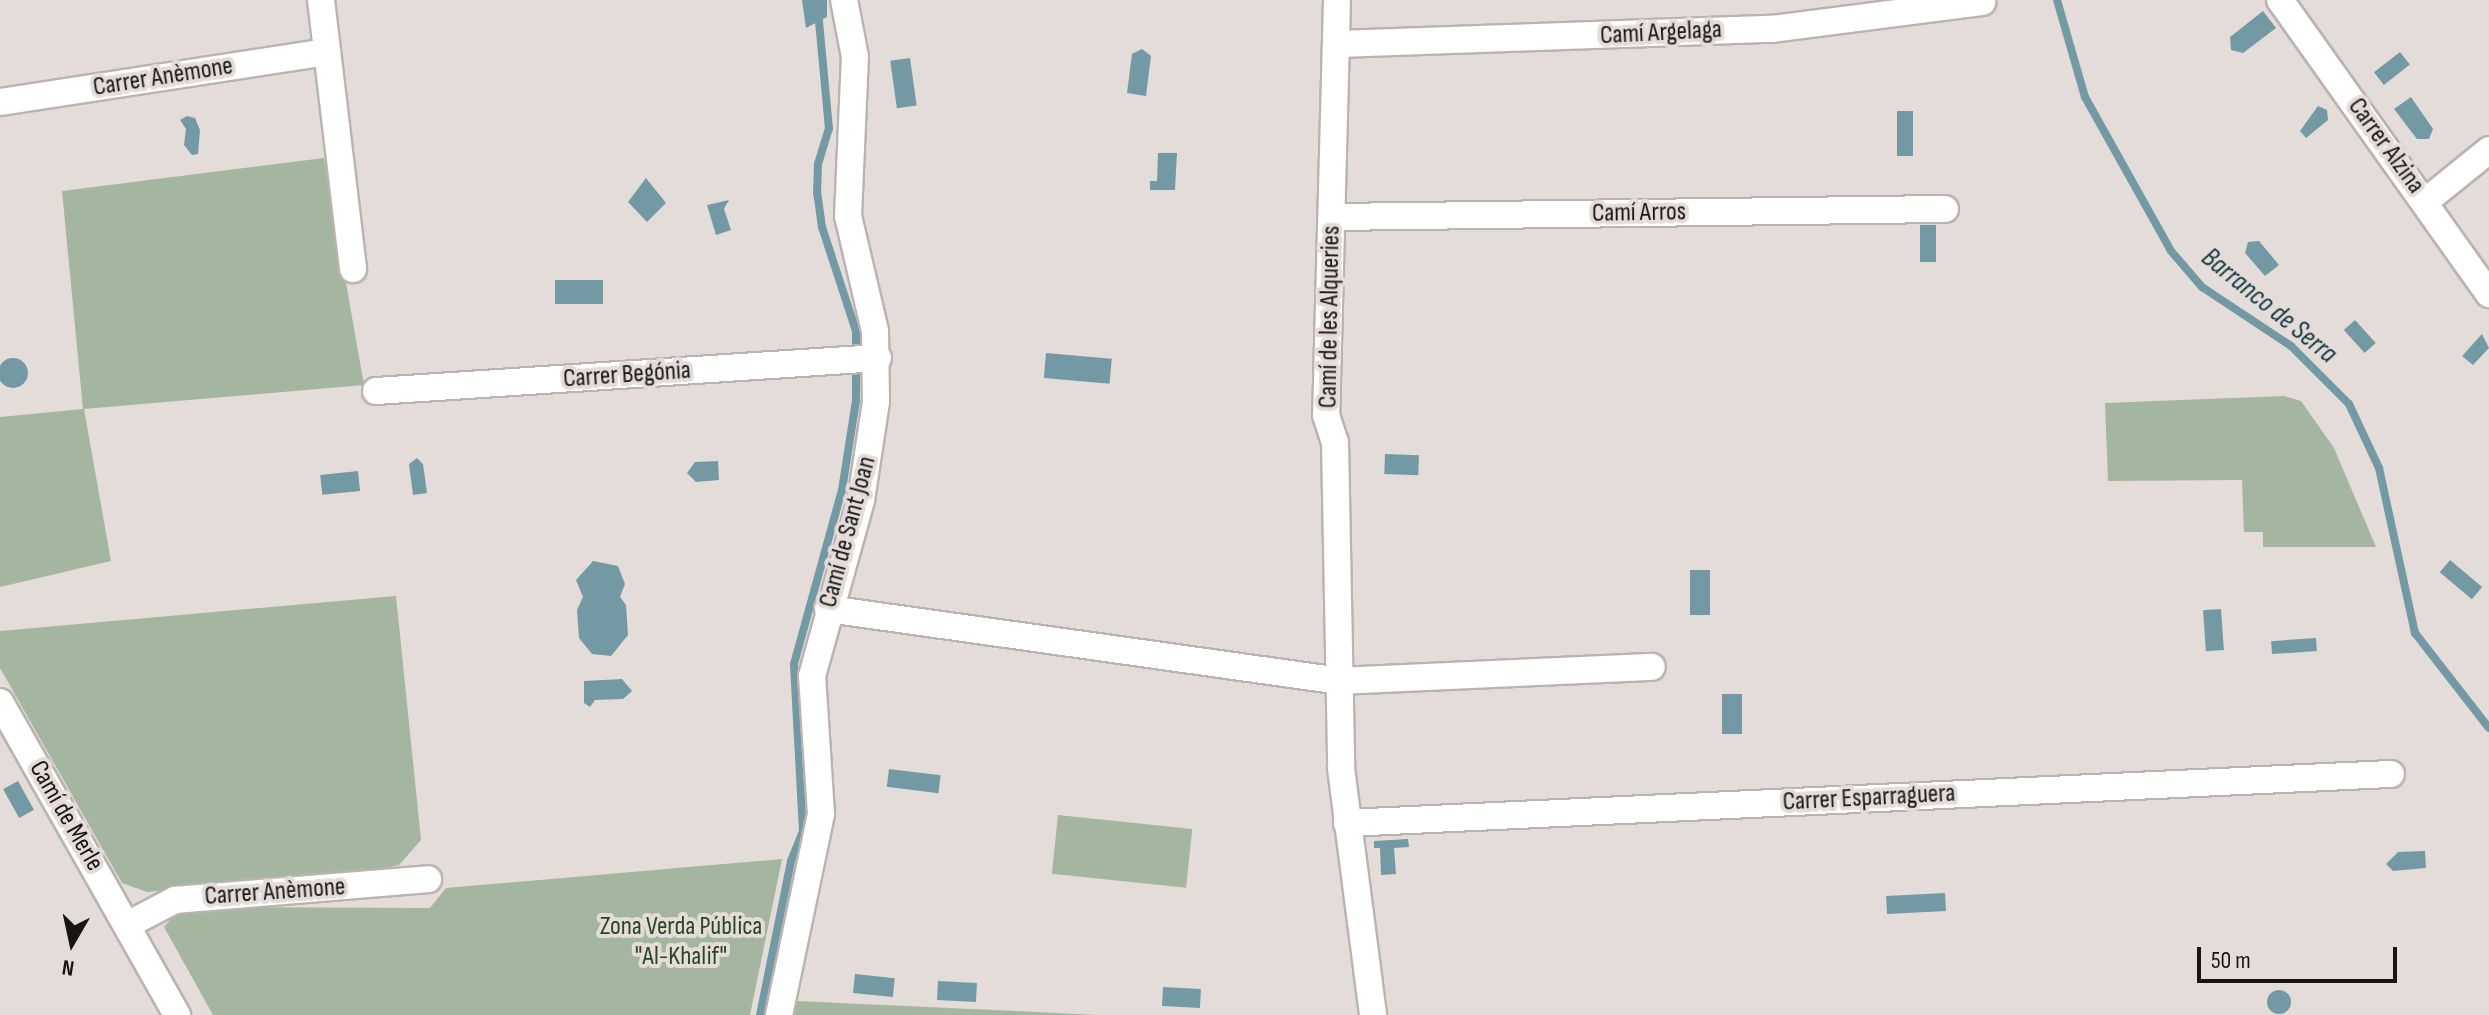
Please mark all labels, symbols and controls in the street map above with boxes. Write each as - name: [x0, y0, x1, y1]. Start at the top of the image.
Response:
- street label: Camí Argelaga: [1599, 14, 1723, 52]
- street label: Carrer Anèmone: [91, 51, 235, 103]
- street label: Carrer Alzina: [2341, 92, 2431, 200]
- street label: Camí Arros: [1592, 197, 1686, 229]
- street label: Camí de les Alqueries: [1313, 225, 1347, 409]
- water label: Barranco de Serra: [2194, 241, 2344, 371]
- street label: Carrer Begónia: [562, 355, 692, 395]
- street label: Camí de Sant Joan: [813, 453, 883, 611]
- street label: Camí de Merle: [22, 755, 110, 877]
- street label: Carrer Esparraguera: [1782, 778, 1956, 818]
- street label: Carrer Anèmone: [204, 872, 346, 912]
- north arrow: [32, 903, 112, 983]
- park label: Zona Verda Pública "Al-Khalif": [600, 911, 762, 972]
- scale bar: [2201, 931, 2401, 981]
- text: 50 m: [2211, 946, 2251, 975]
- text: N: [60, 953, 76, 981]

